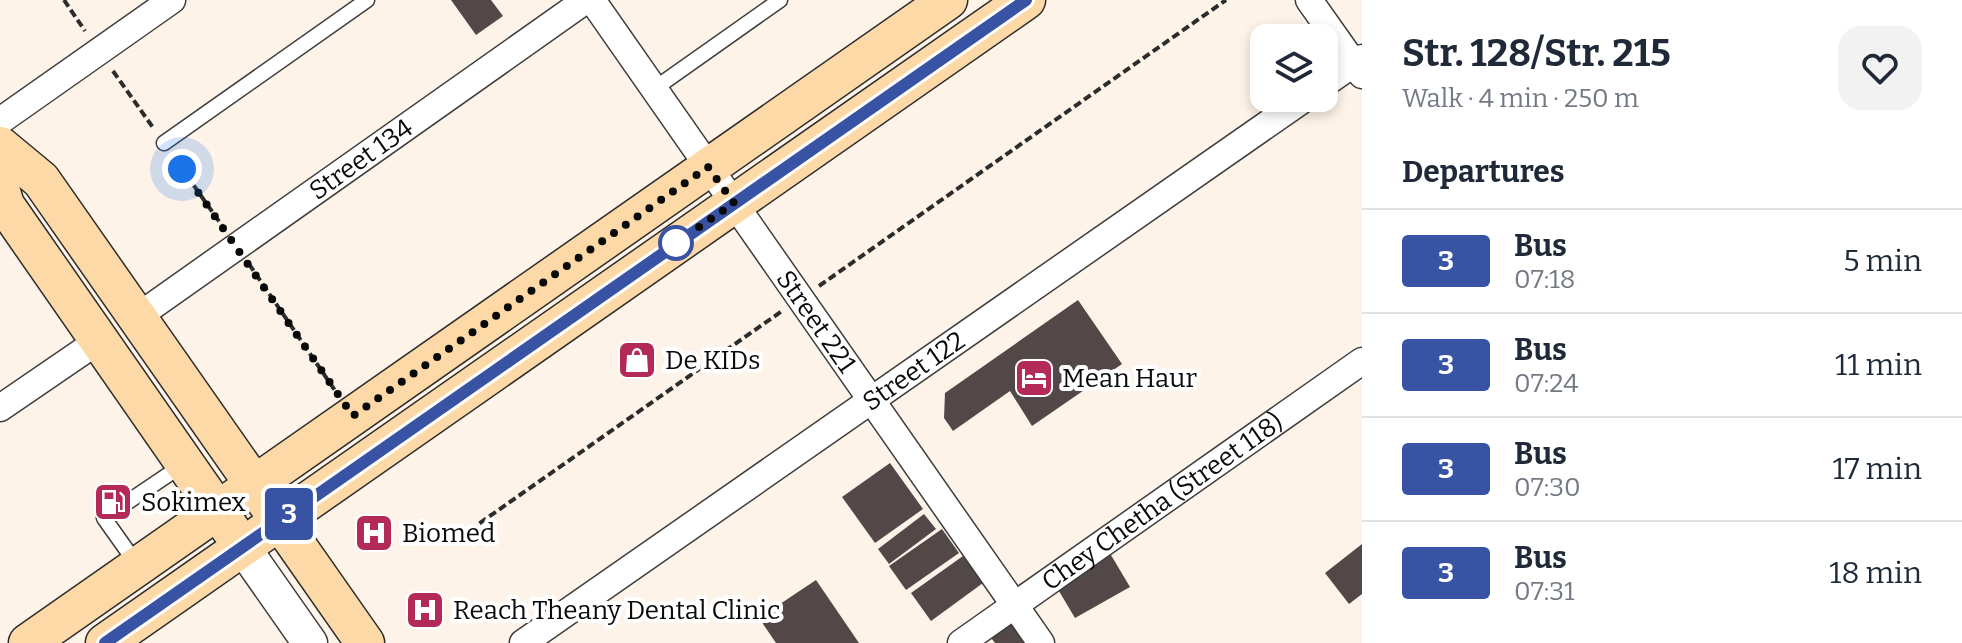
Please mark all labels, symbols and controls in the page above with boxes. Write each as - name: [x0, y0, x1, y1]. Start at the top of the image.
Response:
- map controls: [1250, 24, 1338, 112]
- button: layers: [1250, 24, 1338, 112]
- button: heart: [1838, 26, 1922, 110]
- text: Str. 128/Str. 215: [1402, 30, 1671, 76]
- text: Walk · 4 min · 250 m: [1402, 83, 1639, 114]
- street label: Street 134: [303, 112, 419, 206]
- your location: [162, 149, 202, 189]
- text: Departures: [1402, 154, 1565, 190]
- unlabelled marker: [659, 226, 693, 260]
- text: Bus: [1514, 228, 1567, 264]
- text: 5 min: [1843, 243, 1922, 279]
- text: 3: [1438, 244, 1454, 277]
- text: 07:18: [1514, 264, 1575, 295]
- street label: Street 221: [770, 265, 863, 379]
- street label: Street 122: [857, 325, 971, 418]
- text: Bus: [1514, 332, 1567, 368]
- shop icon: De KIDs: [616, 339, 658, 381]
- place label: De KIDs: [665, 345, 761, 376]
- text: 11 min: [1835, 347, 1922, 383]
- text: 3: [1438, 348, 1454, 381]
- hotel icon: Mean Haur: [1013, 357, 1055, 399]
- place label: Mean Haur: [1062, 363, 1197, 394]
- text: 07:24: [1514, 368, 1579, 399]
- street label: Chey Chetha (Street 118): [1036, 407, 1289, 597]
- text: Bus: [1514, 436, 1567, 472]
- text: 17 min: [1833, 451, 1922, 487]
- text: 3: [1438, 452, 1454, 485]
- text: 07:30: [1514, 472, 1581, 503]
- fuel station icon: Sokimex: [92, 481, 134, 523]
- place label: Sokimex: [141, 487, 246, 518]
- line badge: 3: [263, 488, 315, 540]
- text: 3: [281, 497, 297, 530]
- hospital icon: Biomed: [353, 512, 395, 554]
- place label: Biomed: [402, 518, 495, 549]
- text: Bus: [1514, 540, 1567, 576]
- text: 18 min: [1829, 555, 1922, 591]
- text: 3: [1438, 556, 1454, 589]
- text: 07:31: [1514, 576, 1575, 607]
- hospital icon: Reach Theany Dental Clinic: [404, 589, 446, 631]
- place label: Reach Theany Dental Clinic: [453, 595, 780, 626]

